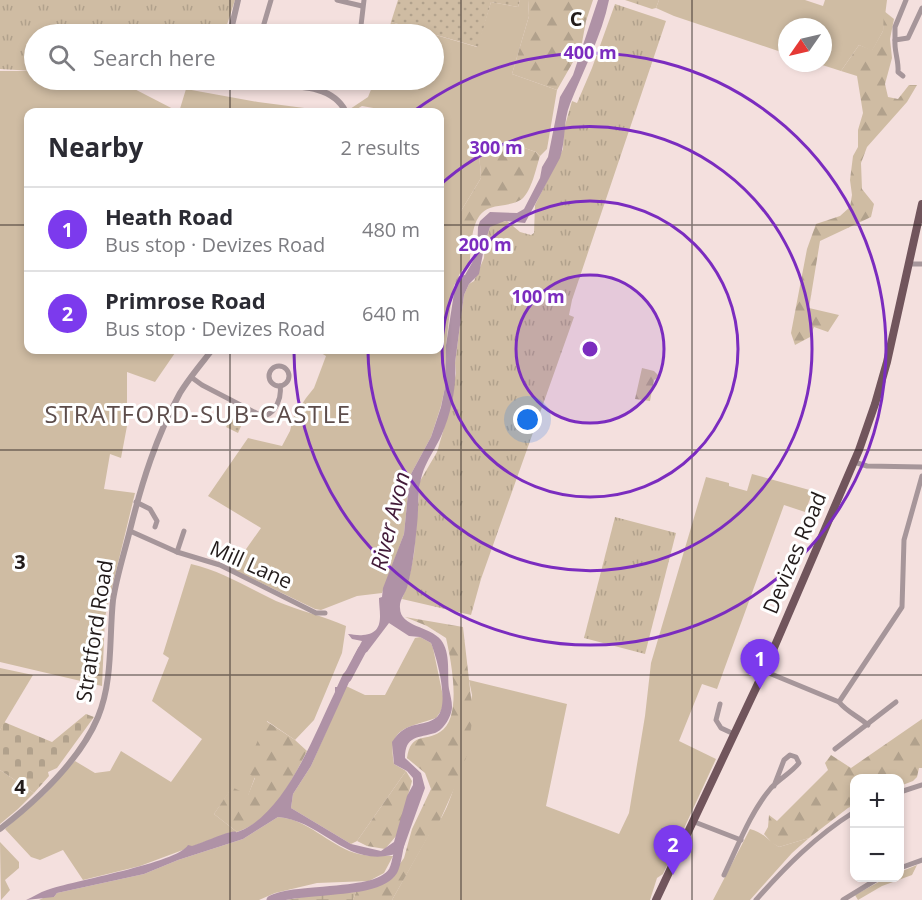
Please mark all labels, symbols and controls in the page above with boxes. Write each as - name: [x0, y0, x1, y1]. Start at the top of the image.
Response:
- text: C: [570, 5, 583, 32]
- north arrow: [778, 18, 832, 72]
- search box: [24, 24, 444, 90]
- text: 400 m: [563, 40, 617, 64]
- icon: search: [45, 41, 78, 74]
- text: Search here: [93, 42, 216, 72]
- text: Nearby: [48, 129, 143, 165]
- text: 2 results: [340, 134, 420, 161]
- text: 300 m: [469, 135, 523, 159]
- text: Heath Road: [105, 201, 233, 231]
- text: 1: [62, 216, 73, 243]
- text: 480 m: [362, 216, 420, 243]
- text: Bus stop · Devizes Road: [105, 231, 325, 258]
- text: 200 m: [458, 232, 512, 256]
- text: 100 m: [511, 284, 565, 308]
- text: Primrose Road: [105, 285, 266, 315]
- text: 2: [62, 300, 73, 327]
- text: 640 m: [362, 300, 420, 327]
- text: Bus stop · Devizes Road: [105, 315, 325, 342]
- centre of rings: [580, 339, 600, 359]
- district label: STRATFORD-SUB-CASTLE: [44, 397, 352, 430]
- your location: [513, 405, 542, 434]
- water label: River Avon: [362, 468, 416, 573]
- street label: Devizes Road: [756, 487, 832, 618]
- street label: Mill Lane: [206, 533, 297, 595]
- text: 3: [14, 548, 26, 575]
- street label: Stratford Road: [69, 558, 119, 704]
- pin: 1: [740, 640, 780, 689]
- text: 4: [14, 773, 26, 800]
- map controls: [850, 774, 904, 882]
- button: +: [850, 774, 904, 828]
- pin: 2: [654, 826, 692, 875]
- button: −: [850, 828, 904, 882]

